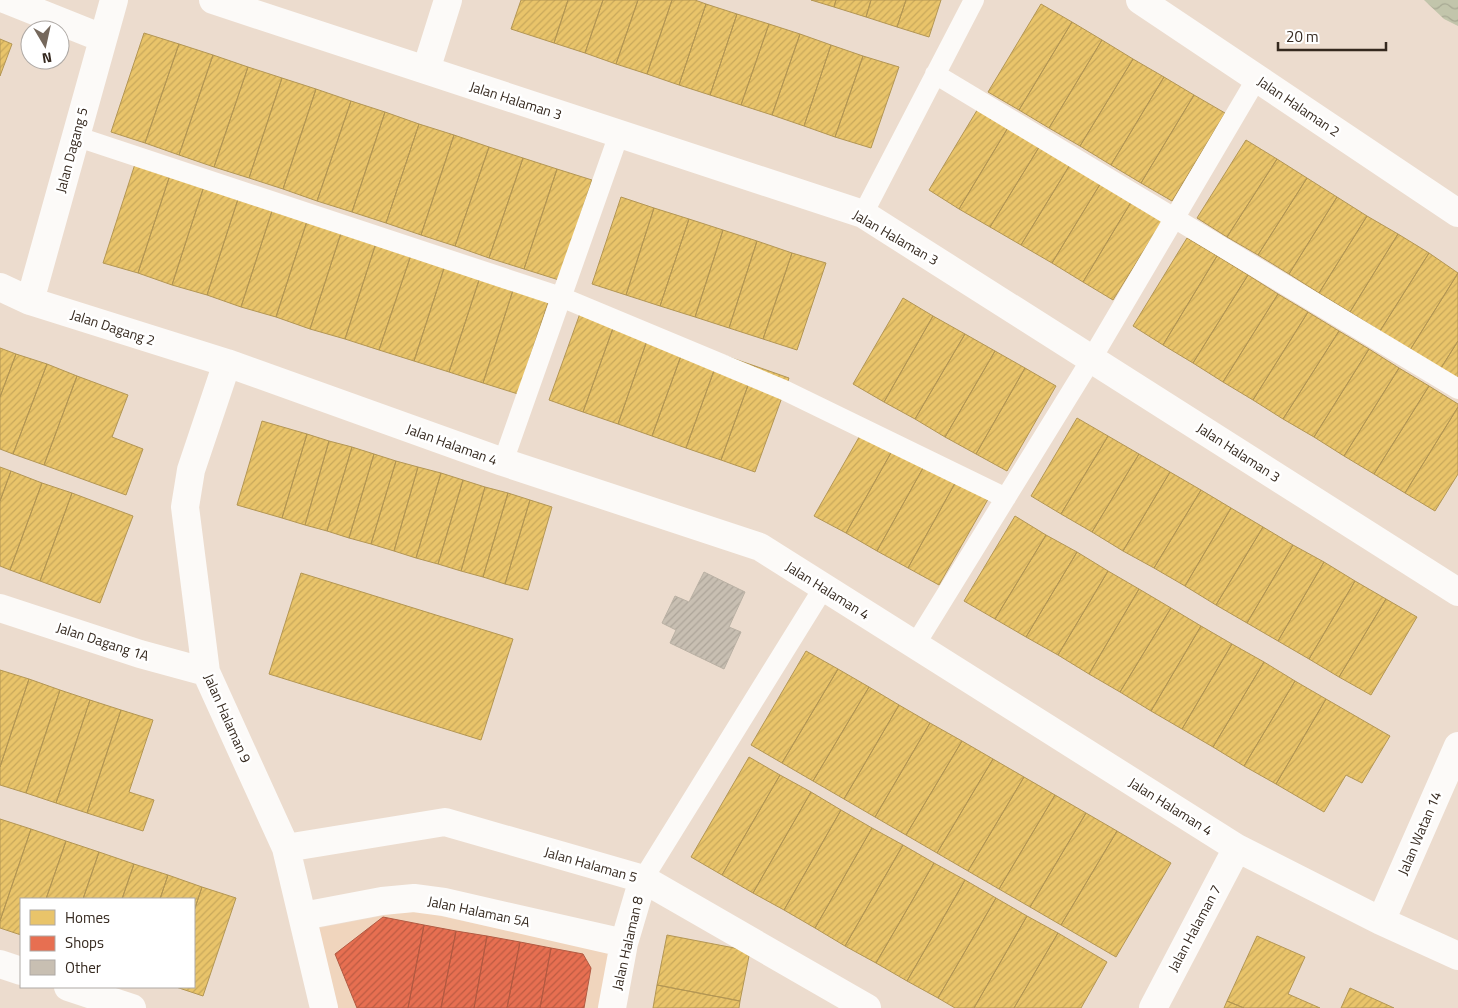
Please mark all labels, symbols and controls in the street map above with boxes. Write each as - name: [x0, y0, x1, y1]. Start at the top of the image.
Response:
- north arrow: [20, 20, 70, 70]
- scale bar: [1278, 20, 1386, 52]
- text: 20 m: [1286, 25, 1319, 48]
- text: N: [41, 47, 54, 69]
- street label: Jalan Halaman 2: [1253, 71, 1345, 141]
- street label: Jalan Halaman 3: [467, 75, 565, 125]
- street label: Jalan Dagang 5: [49, 105, 93, 195]
- street label: Jalan Halaman 3: [849, 204, 943, 270]
- street label: Jalan Dagang 2: [68, 303, 158, 351]
- street label: Jalan Halaman 3: [1193, 417, 1285, 487]
- street label: Jalan Halaman 4: [403, 418, 501, 470]
- street label: Jalan Halaman 4: [782, 556, 874, 624]
- street label: Jalan Dagang 1A: [54, 616, 153, 666]
- street label: Jalan Halaman 9: [199, 670, 257, 766]
- street label: Jalan Halaman 4: [1125, 772, 1217, 840]
- street label: Jalan Watan 14: [1392, 788, 1446, 878]
- street label: Jalan Halaman 5: [542, 841, 640, 887]
- street label: Jalan Halaman 7: [1162, 881, 1226, 975]
- street label: Jalan Halaman 5A: [426, 890, 533, 932]
- street label: Jalan Halaman 8: [606, 894, 648, 992]
- legend: [20, 898, 195, 988]
- text: Homes: [65, 906, 110, 929]
- text: Shops: [65, 931, 104, 954]
- text: Other: [65, 956, 101, 979]

